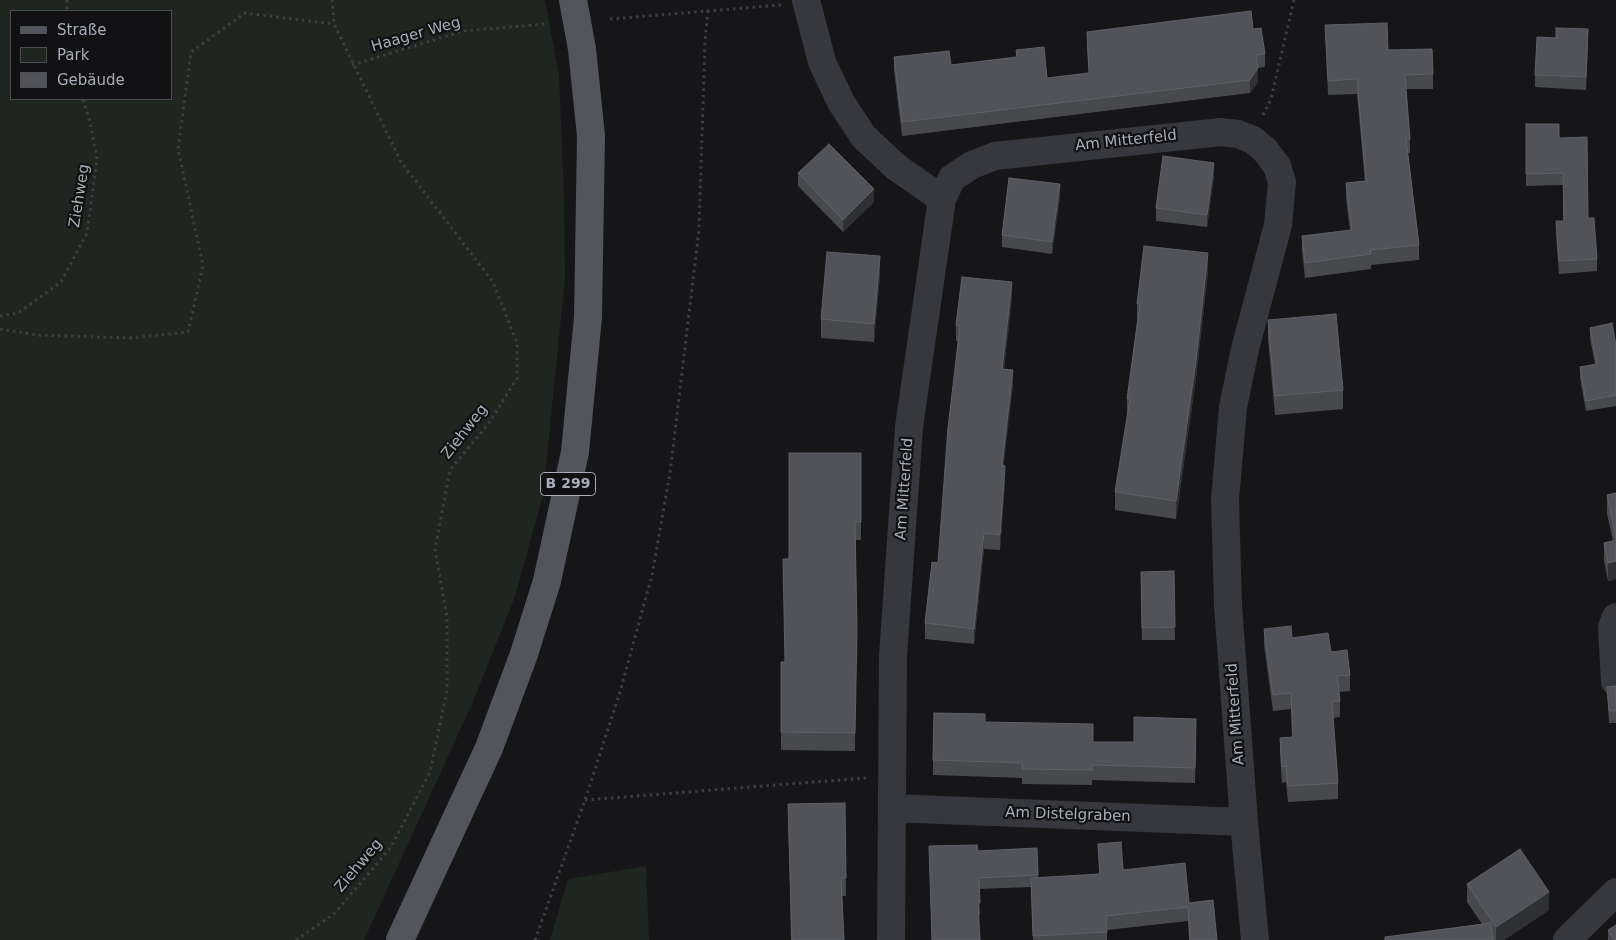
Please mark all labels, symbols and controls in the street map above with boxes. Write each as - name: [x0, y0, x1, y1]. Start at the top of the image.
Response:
- legend: [10, 10, 172, 100]
- street label: Haager Weg: [369, 14, 463, 56]
- text: Straße: [57, 21, 106, 39]
- text: Park: [57, 46, 89, 64]
- text: Gebäude: [57, 71, 125, 89]
- street label: Am Mitterfeld: [1074, 127, 1178, 155]
- street label: Ziehweg: [66, 163, 94, 229]
- street label: Ziehweg: [438, 401, 492, 463]
- street label: Am Mitterfeld: [892, 437, 918, 541]
- road number: B 299: [540, 472, 596, 496]
- street label: Am Mitterfeld: [1223, 662, 1249, 766]
- street label: Am Distelgraben: [1005, 804, 1131, 826]
- street label: Ziehweg: [331, 836, 387, 896]

